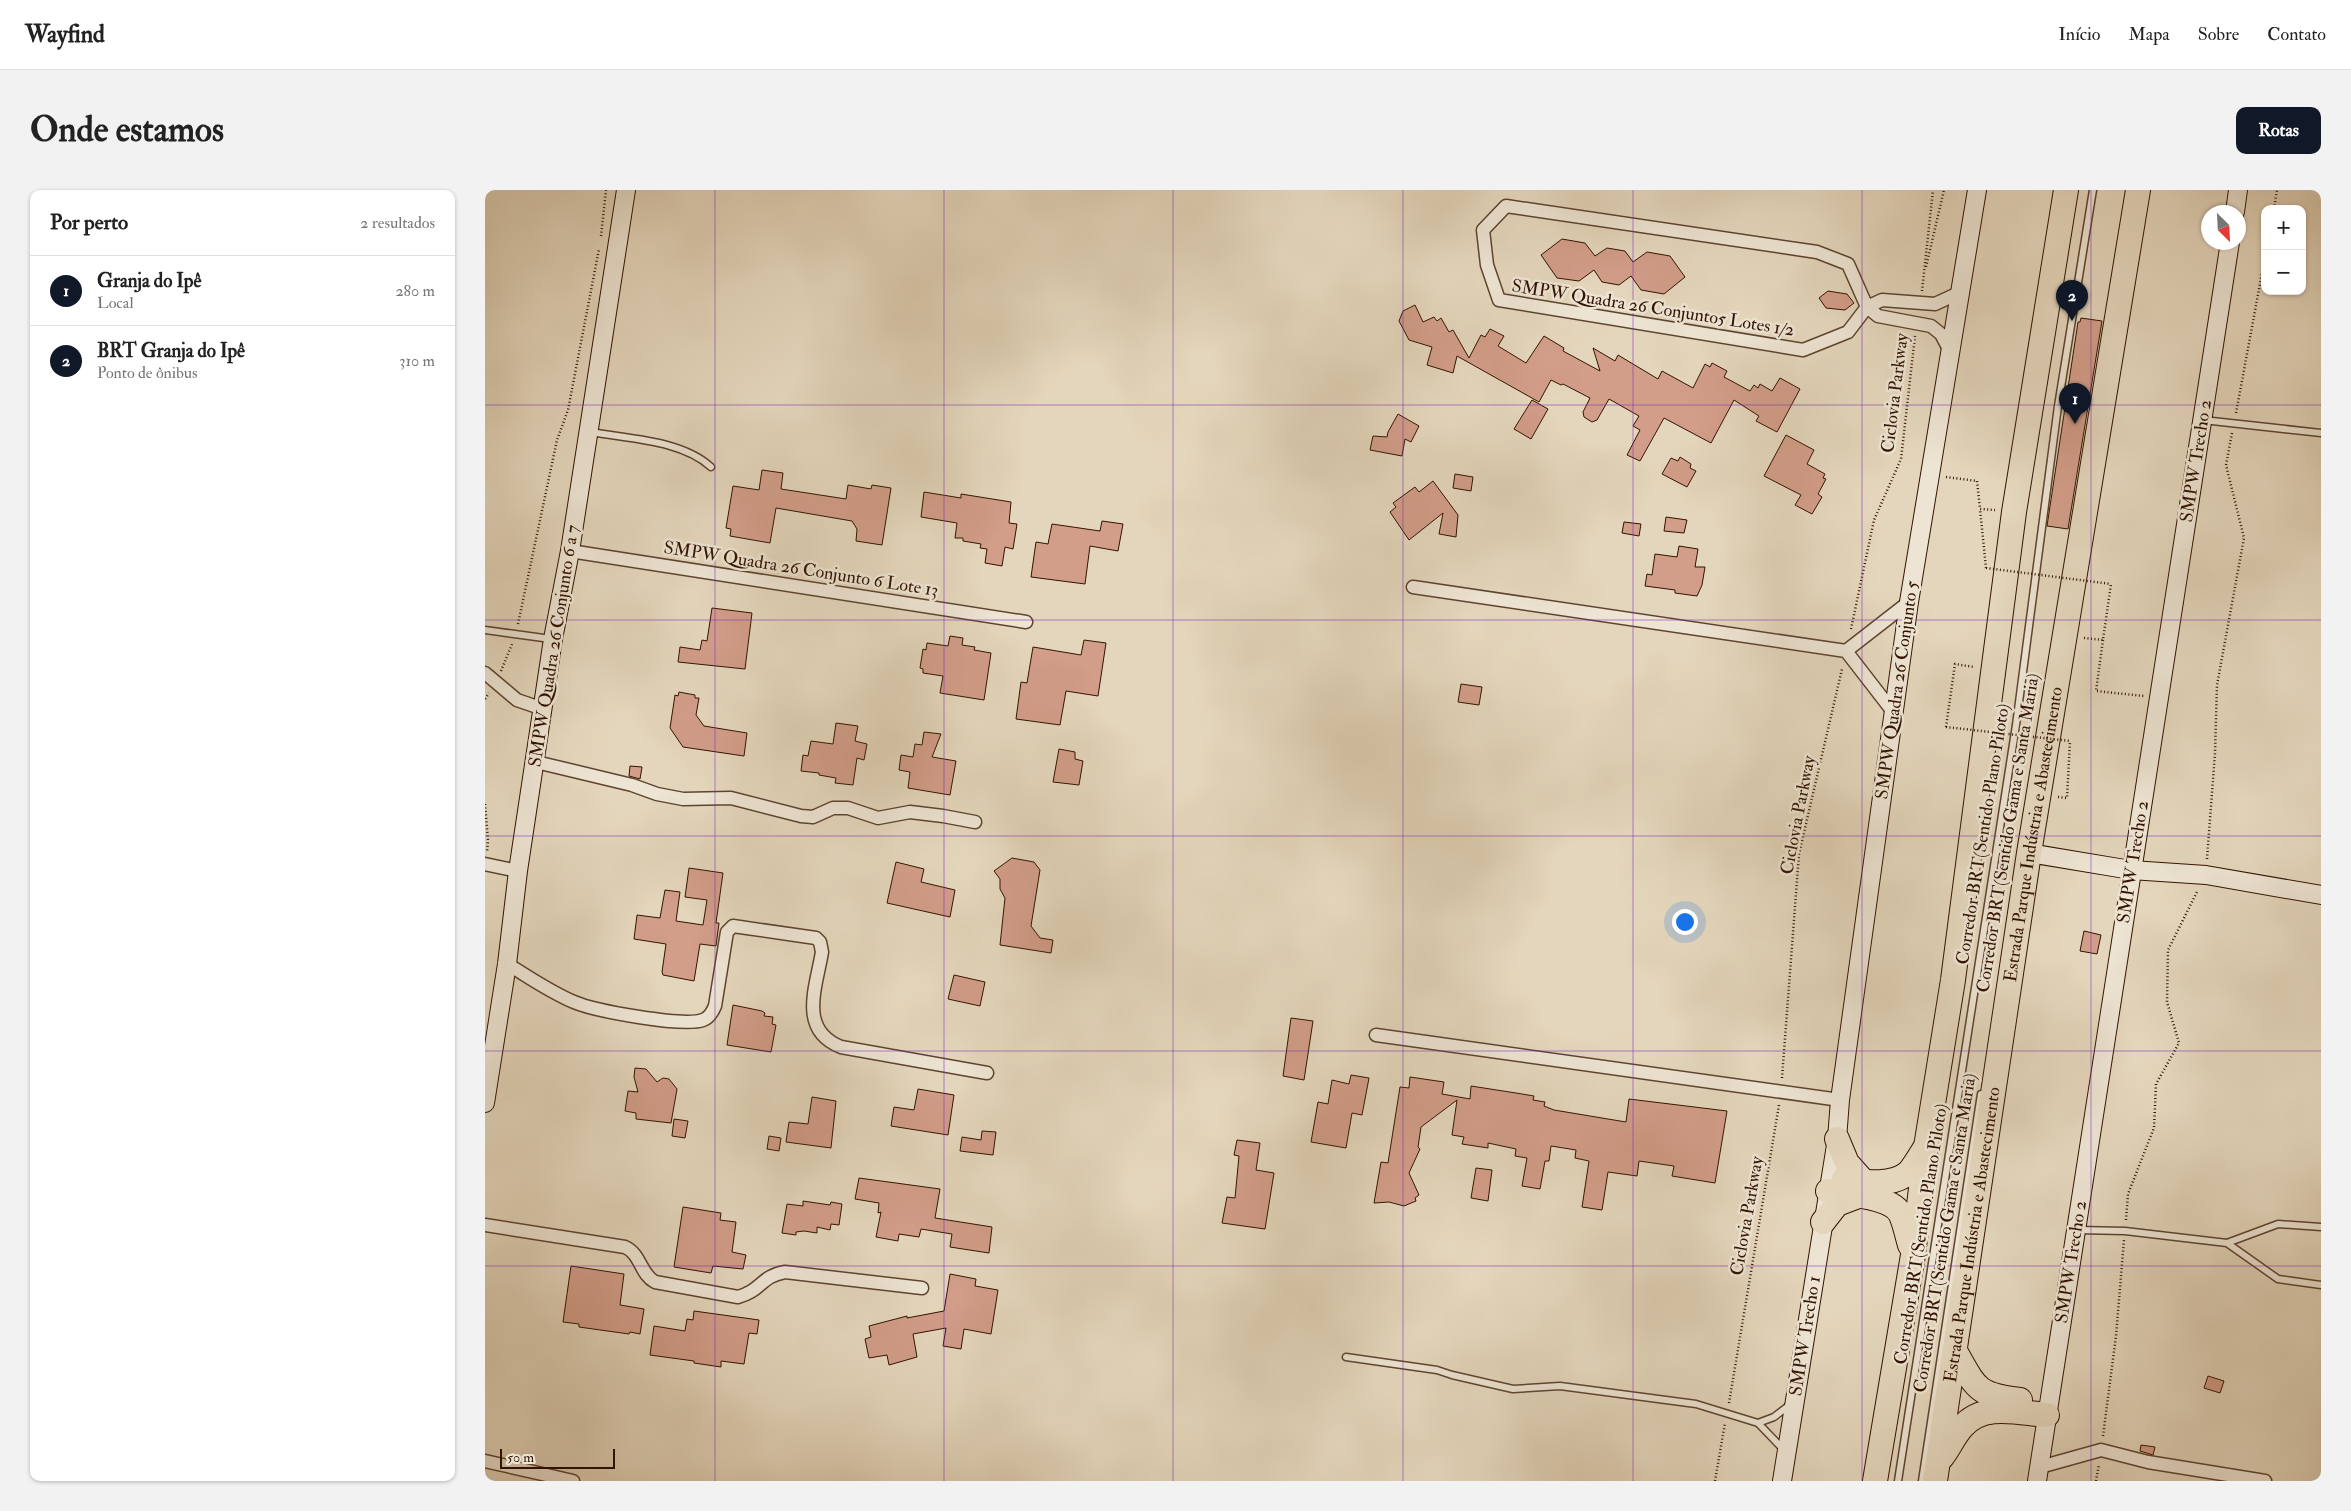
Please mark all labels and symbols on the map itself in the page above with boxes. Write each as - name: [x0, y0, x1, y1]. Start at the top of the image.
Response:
- north arrow: [2201, 205, 2246, 250]
- street label: SMPW Quadra 26 Conjunto5 Lotes 1/2: [1510, 274, 1796, 342]
- pin: 2: [2056, 280, 2088, 321]
- street label: Ciclovia Parkway: [1876, 331, 1914, 454]
- pin: 1: [2059, 383, 2091, 424]
- street label: SMPW Trecho 2: [2175, 398, 2217, 524]
- street label: SMPW Quadra 26 Conjunto 6 a 7: [523, 523, 585, 769]
- street label: SMPW Quadra 26 Conjunto 6 Lote 13: [662, 536, 940, 602]
- street label: SMPW Quadra 26 Conjunto 5: [1870, 579, 1924, 801]
- street label: Corredor BRT(Sentido Gama e Santa Maria): [1971, 672, 2045, 994]
- street label: Estrada Parque Indústria e Abastecimento: [1998, 685, 2068, 984]
- street label: Corredor BRT(Sentido Plano Piloto): [1951, 702, 2015, 966]
- street label: Ciclovia Parkway: [1775, 753, 1821, 876]
- street label: SMPW Trecho 2: [2112, 799, 2154, 925]
- your location: [1672, 909, 1698, 935]
- street label: Corredor BRT(Sentido Gama e Santa Maria): [1908, 1072, 1982, 1394]
- street label: Estrada Parque Indústria e Abastecimento: [1938, 1085, 2005, 1384]
- street label: Corredor BRT(Sentido Plano Piloto): [1889, 1102, 1953, 1366]
- street label: Ciclovia Parkway: [1725, 1154, 1769, 1277]
- street label: SMPW Trecho 2: [2050, 1199, 2092, 1325]
- street label: SMPW Trecho 1: [1784, 1274, 1826, 1398]
- scale bar: [500, 1446, 615, 1469]

